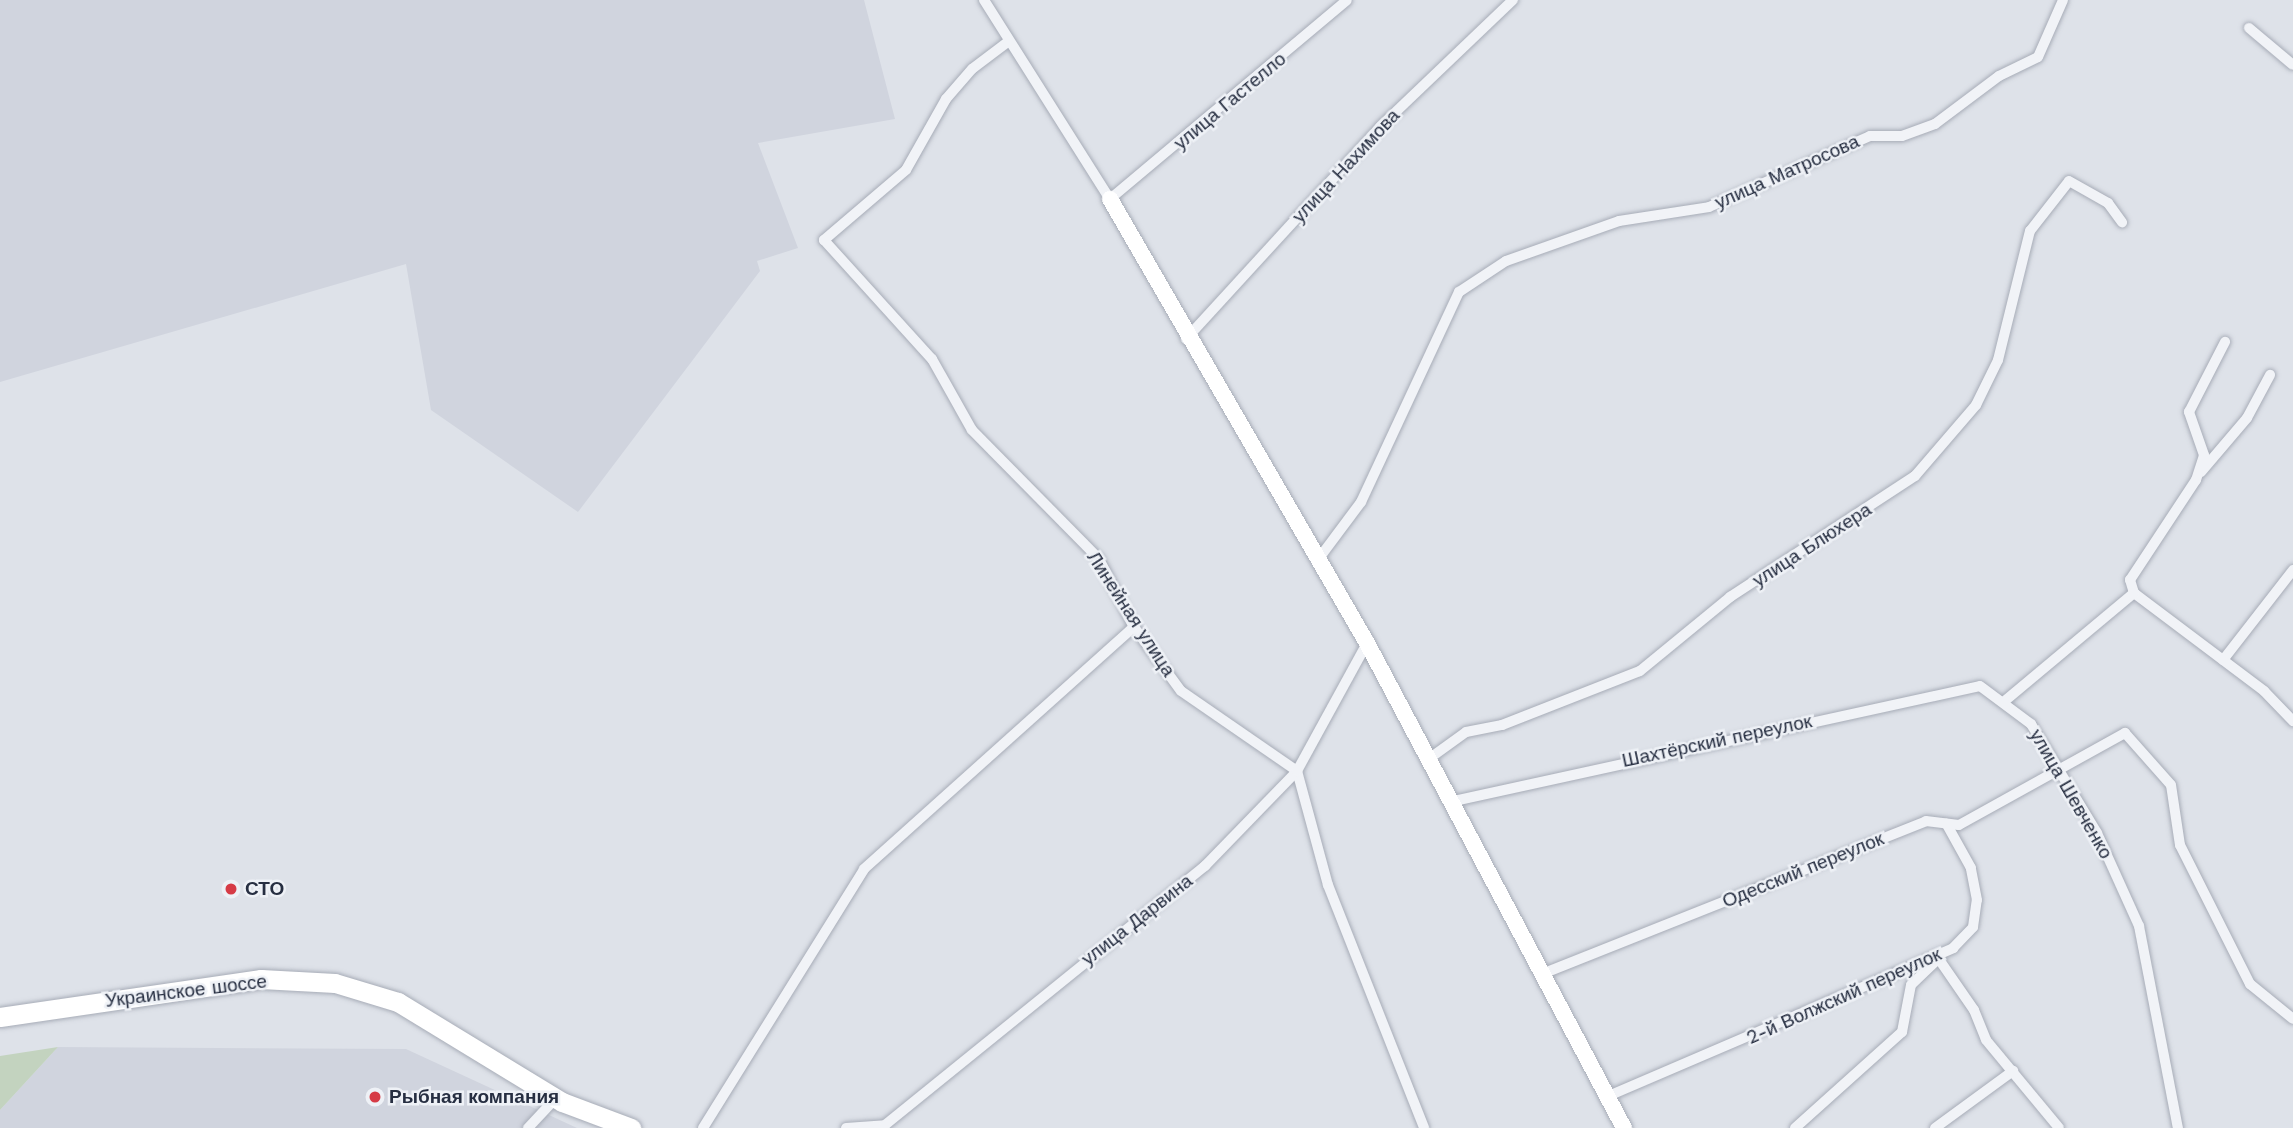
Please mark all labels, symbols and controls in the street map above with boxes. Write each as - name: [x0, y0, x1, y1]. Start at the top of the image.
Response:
- street label: улица Гастелло: [1169, 47, 1291, 155]
- street label: улица Нахимова: [1287, 104, 1405, 228]
- street label: улица Матросова: [1711, 130, 1863, 214]
- street label: улица Блюхера: [1748, 498, 1876, 592]
- street label: Линейная улица: [1082, 547, 1180, 681]
- street label: Шахтёрский переулок: [1620, 710, 1814, 772]
- street label: улица Шевченко: [2025, 725, 2117, 863]
- street label: Одесский переулок: [1719, 827, 1887, 913]
- street label: улица Дарвина: [1077, 870, 1197, 970]
- place label: СТО: [245, 878, 284, 900]
- marker: СТО: [223, 881, 239, 897]
- street label: 2-й Волжский переулок: [1743, 943, 1945, 1049]
- street label: Украинское шоссе: [104, 970, 268, 1012]
- place label: Рыбная компания: [389, 1086, 559, 1108]
- marker: Рыбная компания: [367, 1089, 383, 1105]

